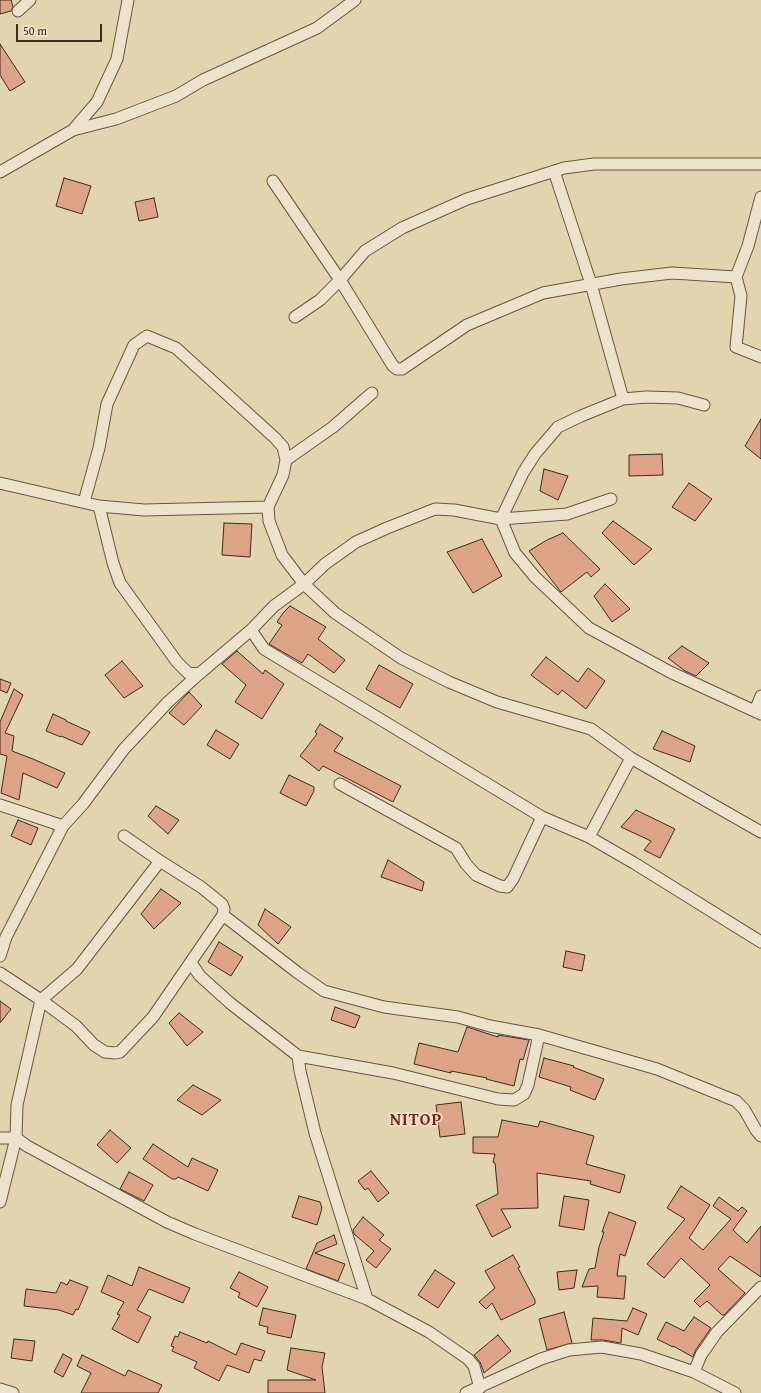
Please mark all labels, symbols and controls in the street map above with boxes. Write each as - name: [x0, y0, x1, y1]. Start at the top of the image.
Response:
- scale bar: [18, 16, 104, 42]
- text: 50 m: [23, 22, 47, 39]
- district label: NITOP: [390, 1111, 442, 1131]

